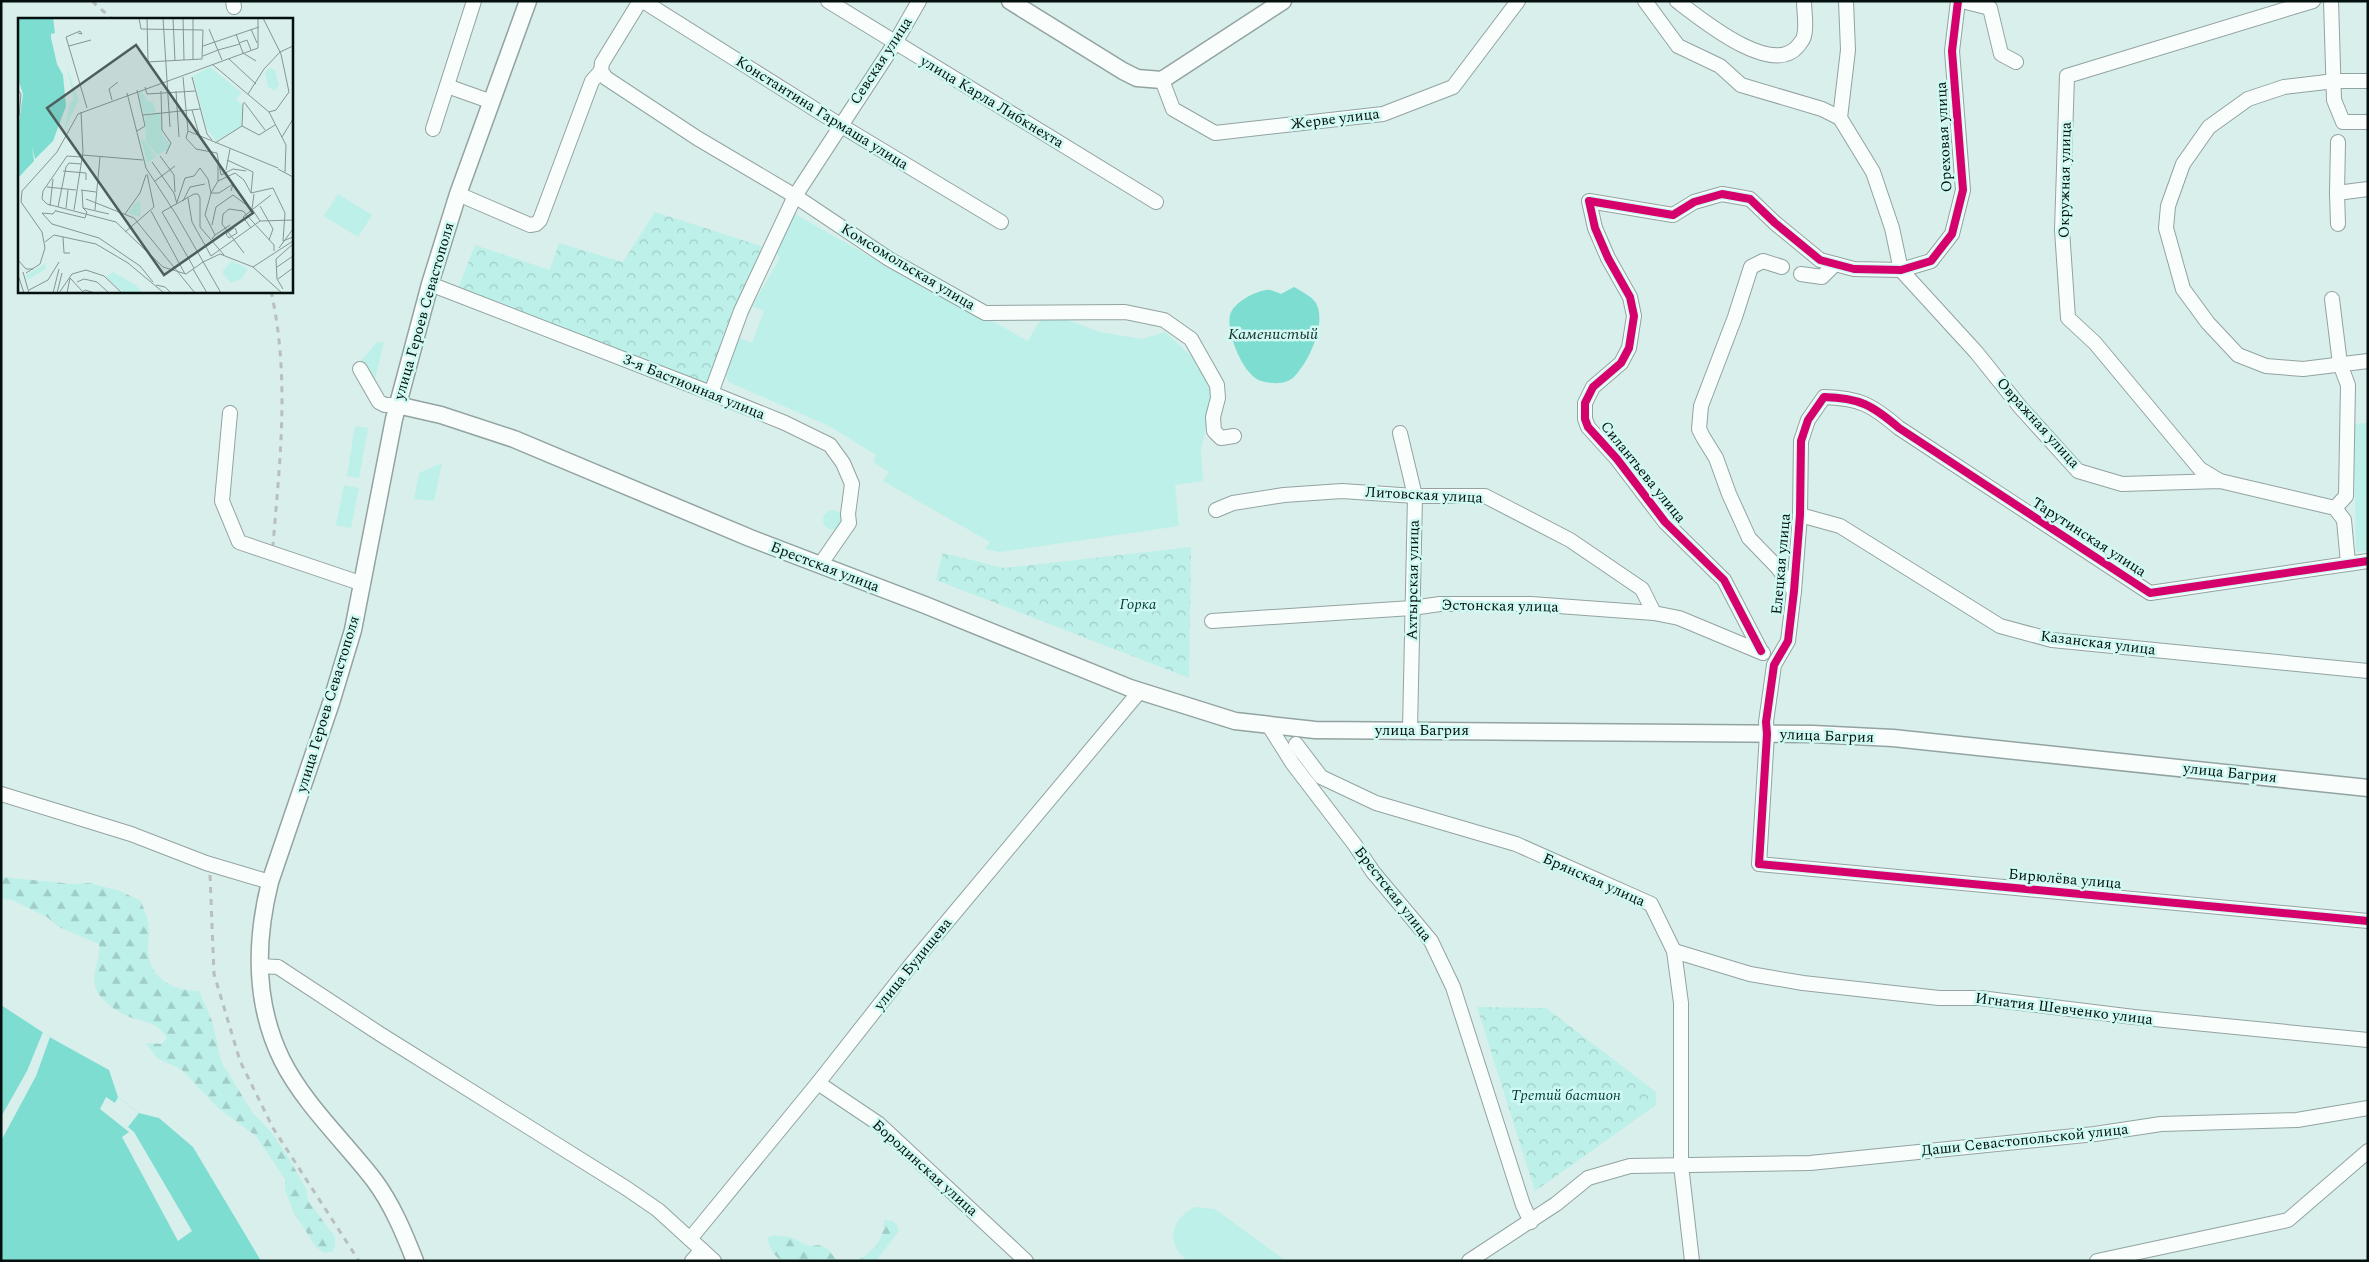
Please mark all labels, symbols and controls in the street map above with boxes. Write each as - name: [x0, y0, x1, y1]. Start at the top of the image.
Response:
- street label: Севская улица: [844, 12, 918, 109]
- inset map: [18, 18, 292, 292]
- street label: улица Карла Либкнехта: [915, 49, 1069, 154]
- street label: Константина Гармаша улица: [731, 50, 913, 176]
- street label: Ореховая улица: [1930, 80, 1958, 193]
- street label: Жерве улица: [1289, 102, 1381, 136]
- street label: Окружная улица: [2052, 121, 2078, 238]
- street label: Комсомольская улица: [836, 218, 980, 317]
- street label: улица Героев Севастополя: [387, 220, 460, 403]
- water label: Каменистый: [1228, 322, 1319, 346]
- street label: 3-я Бастионная улица: [620, 348, 769, 426]
- street label: Овражная улица: [1991, 372, 2086, 474]
- street label: Силантьева улица: [1594, 416, 1692, 529]
- street label: Литовская улица: [1365, 480, 1484, 510]
- street label: Тарутинская улица: [2027, 491, 2151, 583]
- street label: Елецкая улица: [1765, 512, 1797, 616]
- street label: Ахтырская улица: [1400, 519, 1426, 640]
- street label: Брестская улица: [767, 536, 884, 599]
- park label: Горка: [1120, 593, 1157, 616]
- street label: Эстонская улица: [1441, 593, 1560, 619]
- street label: улица Героев Севастополя: [290, 613, 366, 796]
- street label: Казанская улица: [2039, 625, 2158, 662]
- street label: улица Багрия: [1374, 719, 1469, 742]
- street label: улица Багрия: [1779, 723, 1874, 749]
- street label: улица Багрия: [2181, 757, 2278, 789]
- street label: Брестская улица: [1348, 842, 1438, 947]
- street label: Брянская улица: [1539, 847, 1650, 913]
- street label: Бирюлёва улица: [2007, 863, 2123, 895]
- street label: улица Будищева: [868, 912, 958, 1016]
- street label: Игнатия Шевченко улица: [1974, 987, 2155, 1031]
- park label: Третий бастион: [1511, 1084, 1621, 1107]
- street label: Бородинская улица: [867, 1114, 984, 1222]
- street label: Даши Севастопольской улица: [1920, 1118, 2130, 1162]

